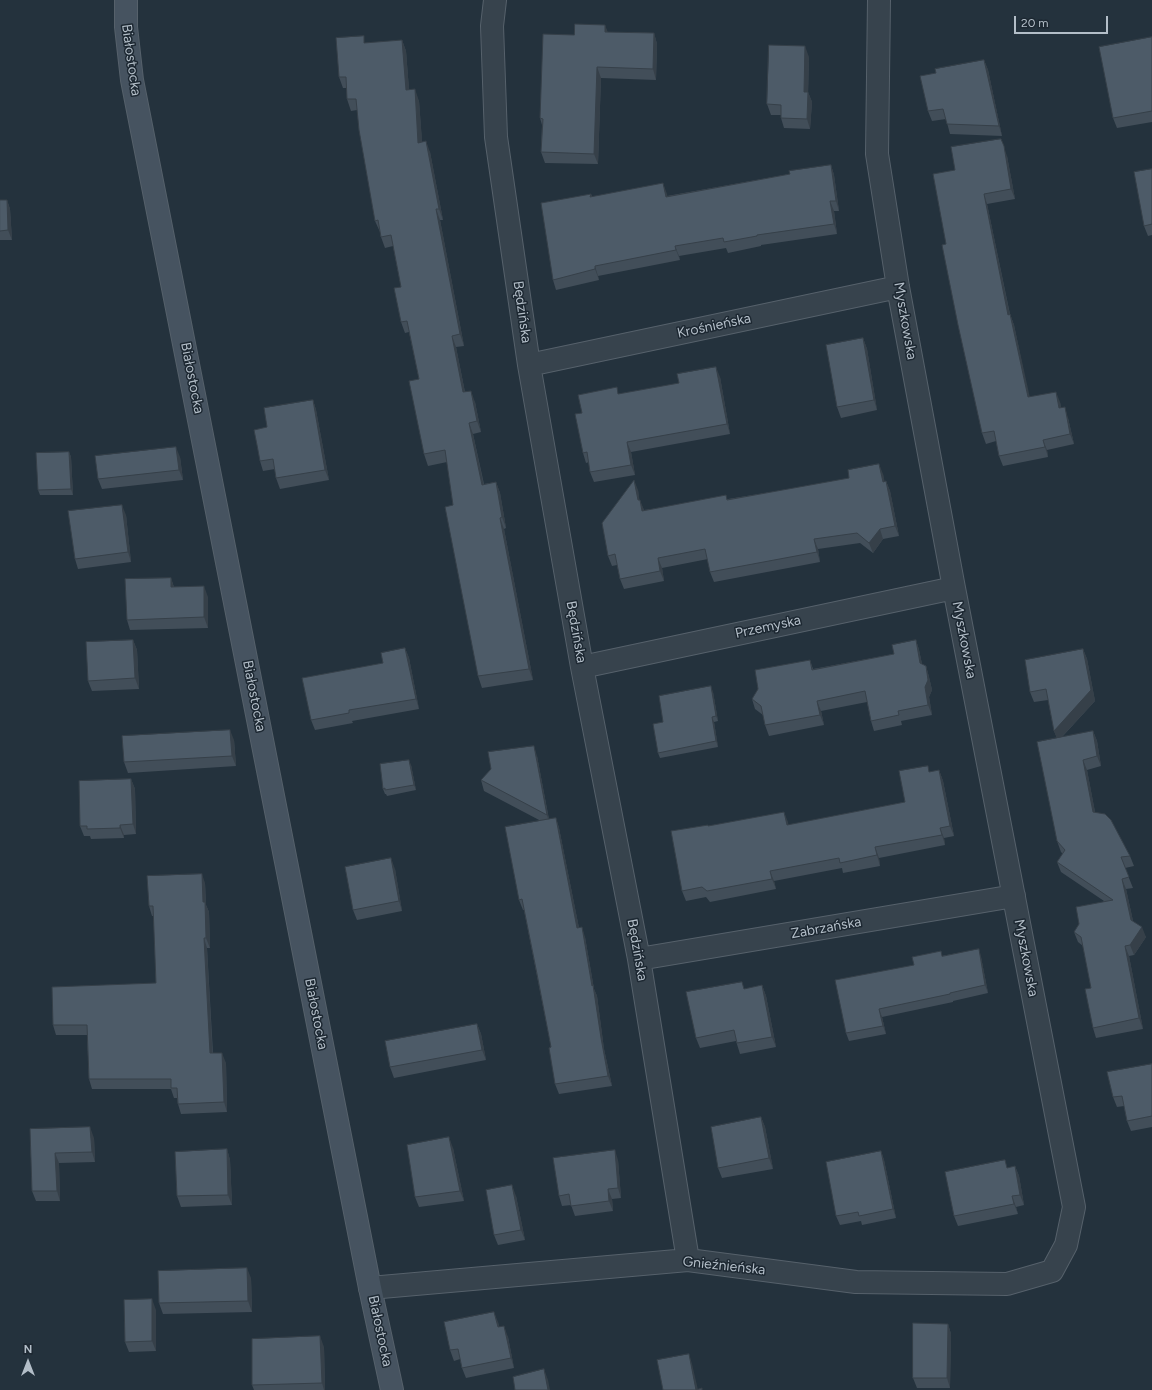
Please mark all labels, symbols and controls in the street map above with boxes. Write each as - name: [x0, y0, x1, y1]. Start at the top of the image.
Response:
- scale bar: [1016, 8, 1110, 34]
- text: 20 m: [1021, 16, 1049, 30]
- street label: Białostocka: [118, 23, 144, 97]
- street label: Będzińska: [509, 280, 535, 344]
- street label: Myszkowska: [890, 281, 920, 361]
- street label: Krośnieńska: [676, 310, 752, 342]
- street label: Białostocka: [177, 341, 207, 415]
- street label: Będzińska: [562, 600, 590, 664]
- street label: Myszkowska: [948, 600, 980, 680]
- street label: Przemyska: [734, 612, 802, 642]
- street label: Białostocka: [239, 659, 269, 733]
- street label: Zabrzańska: [789, 914, 863, 942]
- street label: Będzińska: [623, 918, 651, 982]
- street label: Myszkowska: [1010, 918, 1042, 998]
- street label: Białostocka: [301, 977, 331, 1051]
- street label: Gnieźnieńska: [682, 1253, 766, 1279]
- street label: Białostocka: [364, 1294, 396, 1368]
- north arrow: [8, 1342, 48, 1382]
- text: N: [24, 1343, 32, 1356]

